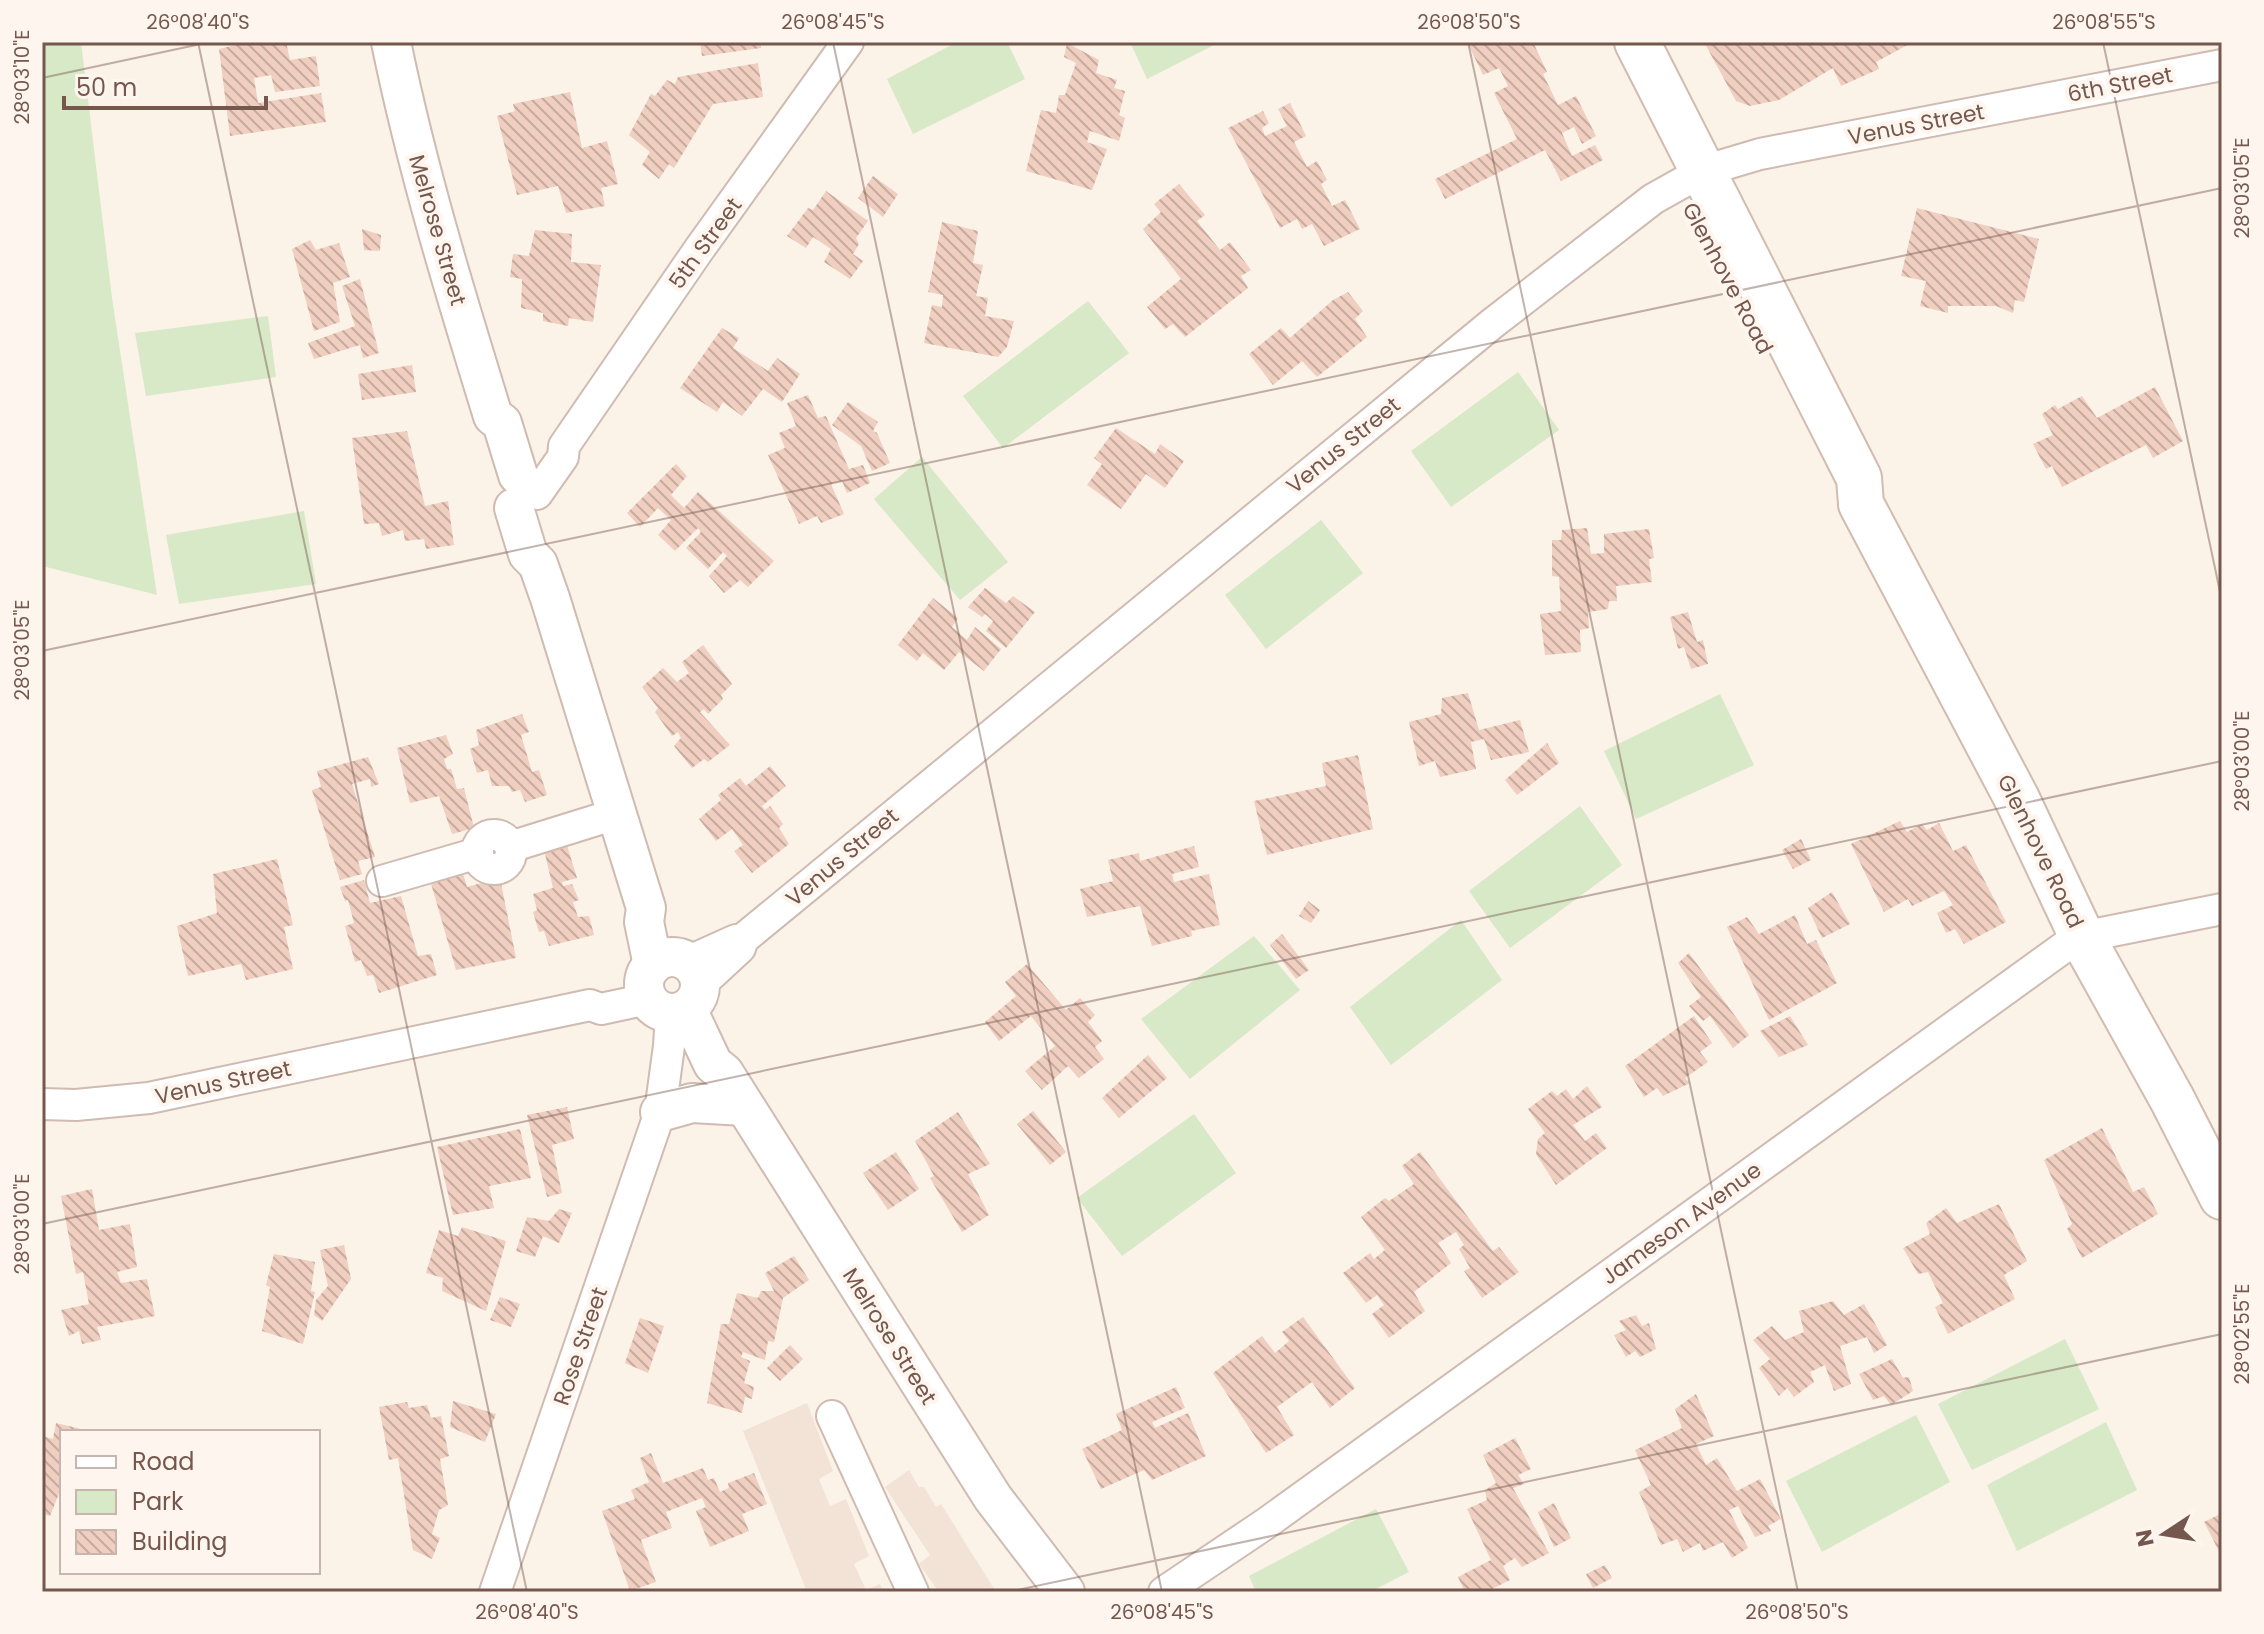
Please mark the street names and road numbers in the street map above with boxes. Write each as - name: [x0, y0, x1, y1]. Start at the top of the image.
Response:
- street label: 6th Street: [2065, 59, 2175, 110]
- street label: Venus Street: [1845, 96, 1987, 153]
- street label: Melrose Street: [401, 151, 474, 309]
- street label: 5th Street: [662, 191, 749, 295]
- street label: Glenhove Road: [1675, 197, 1781, 359]
- street label: Venus Street: [1280, 390, 1407, 501]
- street label: Glenhove Road: [1990, 769, 2091, 933]
- street label: Venus Street: [779, 801, 905, 914]
- street label: Venus Street: [152, 1053, 294, 1112]
- street label: Jameson Avenue: [1595, 1155, 1768, 1292]
- street label: Melrose Street: [835, 1262, 944, 1411]
- street label: Rose Street: [546, 1283, 615, 1409]

